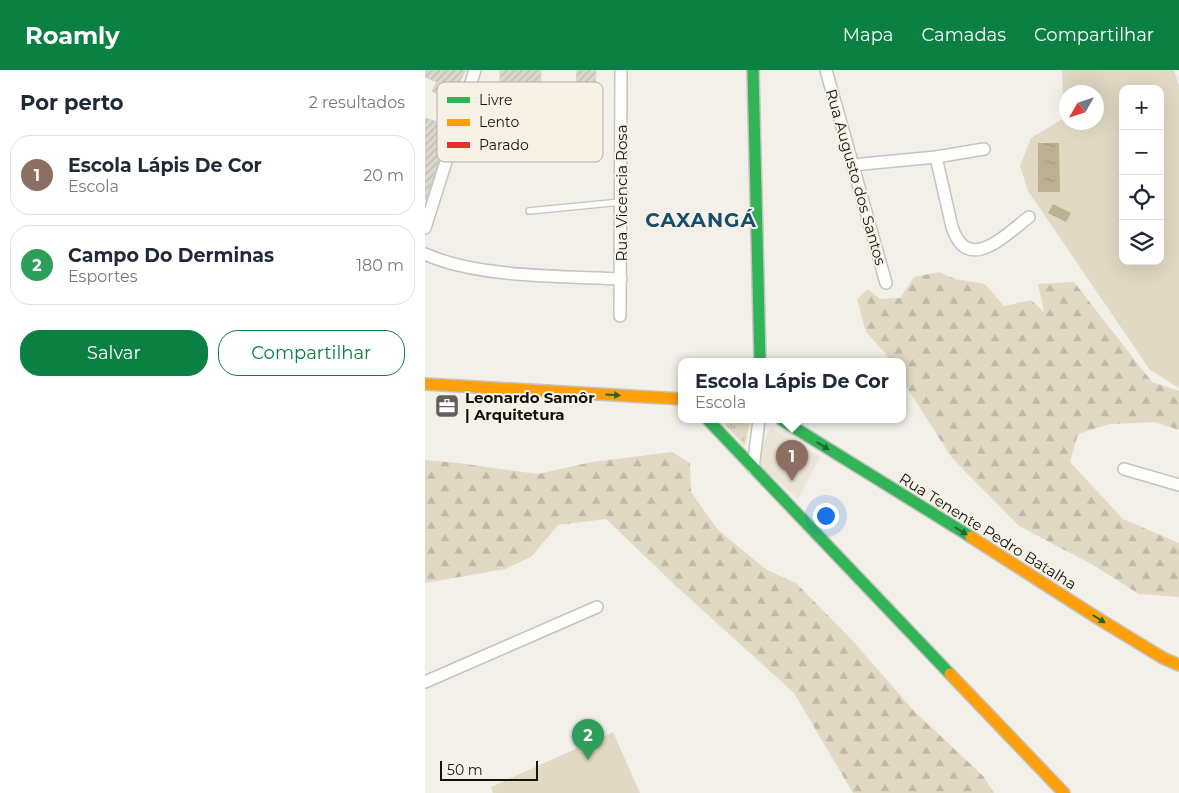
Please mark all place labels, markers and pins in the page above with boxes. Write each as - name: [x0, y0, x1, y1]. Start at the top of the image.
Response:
- place label: Leonardo Samôr | Arquitetura: [465, 388, 595, 424]
- office icon: Leonardo Samôr | Arquitetura: [434, 393, 460, 419]
- pin: 1: [776, 440, 808, 481]
- pin: 2: [572, 719, 604, 760]

